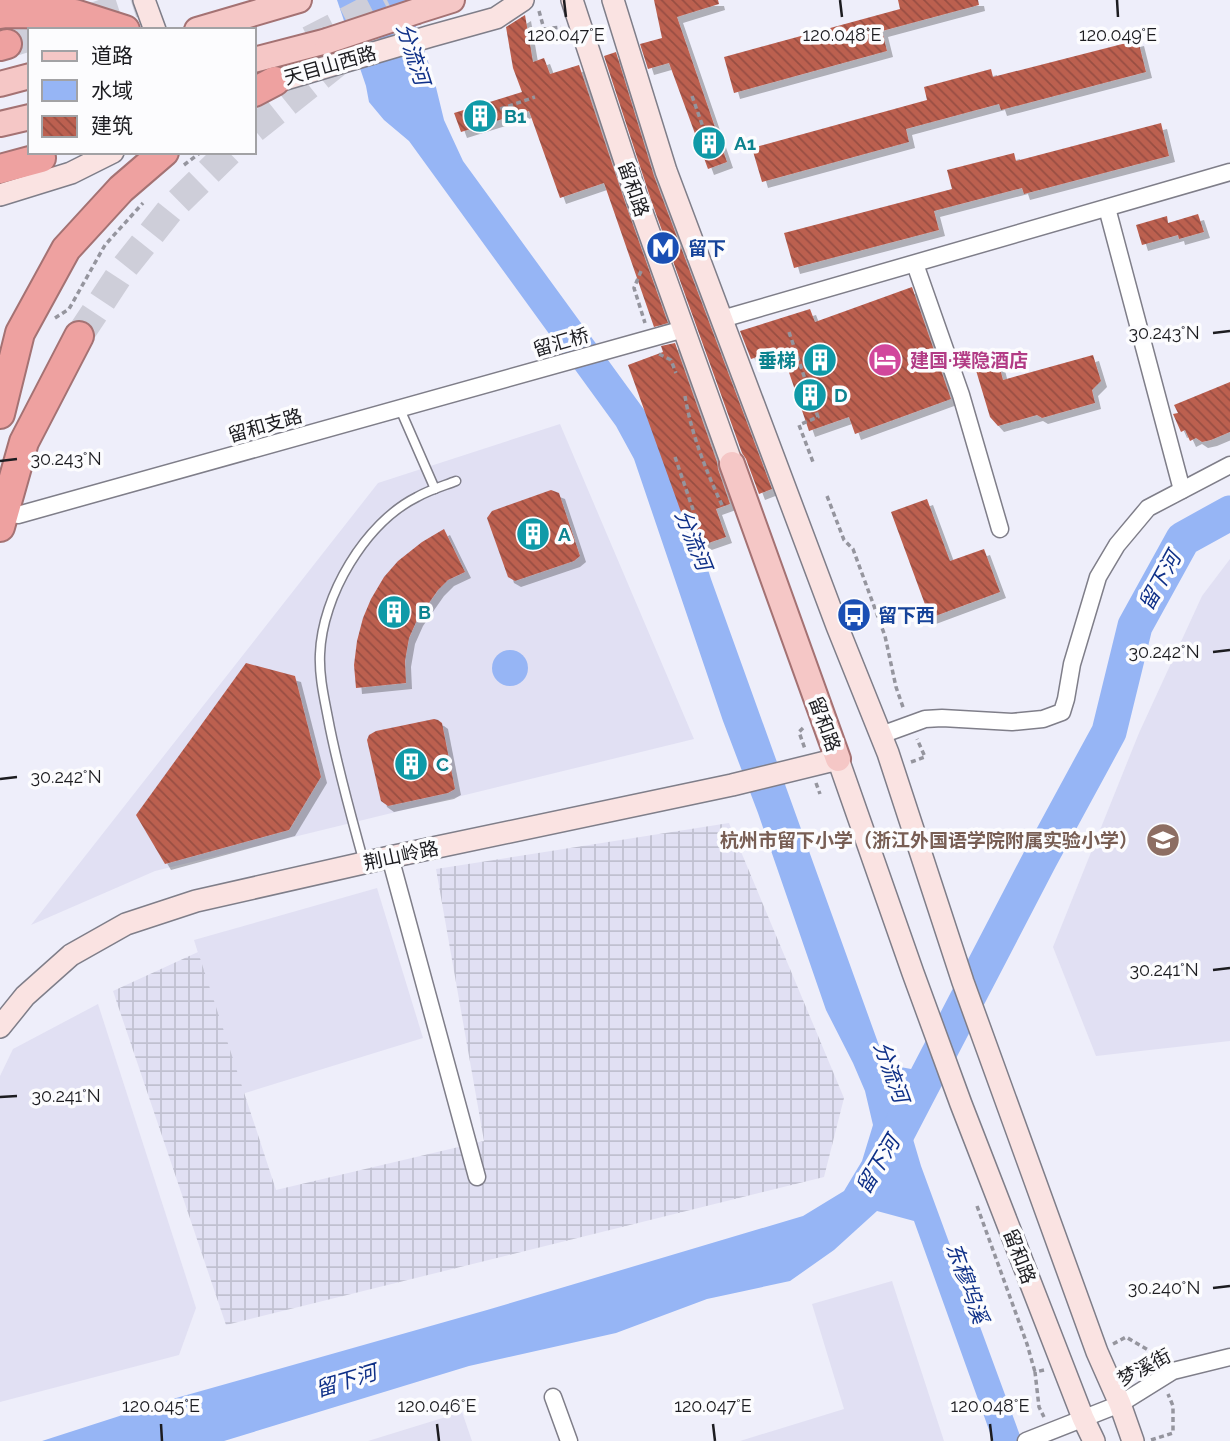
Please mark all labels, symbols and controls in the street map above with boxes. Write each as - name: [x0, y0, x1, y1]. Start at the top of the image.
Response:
- water label: 分流河: [392, 20, 436, 91]
- text: 120.047°E: [527, 24, 605, 45]
- text: 120.048°E: [803, 24, 881, 45]
- text: 120.049°E: [1079, 24, 1157, 45]
- legend: [28, 28, 256, 154]
- street label: 天目山西路: [281, 41, 379, 89]
- text: 道路: [91, 43, 133, 68]
- text: 水域: [91, 78, 133, 103]
- building icon: B1: [461, 97, 499, 135]
- place label: B1: [504, 105, 526, 127]
- text: 建筑: [91, 113, 133, 138]
- building icon: A1: [690, 124, 728, 162]
- place label: A1: [734, 132, 756, 154]
- street label: 留和路: [614, 158, 654, 220]
- metro station icon: 留下: [644, 229, 682, 267]
- place label: 留下: [688, 237, 726, 259]
- text: 30.243°N: [1128, 322, 1200, 343]
- street label: 留汇桥: [531, 324, 591, 360]
- building icon: 垂梯: [801, 341, 839, 379]
- hotel icon: 建国·璞隐酒店: [866, 341, 904, 379]
- place label: 垂梯: [758, 349, 796, 371]
- place label: 建国·璞隐酒店: [910, 349, 1028, 371]
- building icon: D: [791, 376, 829, 414]
- place label: D: [834, 384, 848, 406]
- street label: 留和支路: [225, 404, 305, 446]
- text: 30.243°N: [30, 448, 102, 469]
- water label: 分流河: [670, 506, 718, 577]
- building icon: A: [514, 515, 552, 553]
- place label: A: [558, 523, 571, 545]
- water label: 留下河: [1133, 544, 1188, 614]
- building icon: B: [375, 593, 413, 631]
- bus stop icon: 留下西: [835, 596, 873, 634]
- place label: B: [418, 601, 431, 623]
- place label: 留下西: [878, 604, 935, 626]
- text: 30.242°N: [1128, 641, 1200, 662]
- street label: 留和路: [805, 693, 845, 755]
- building icon: C: [392, 745, 430, 783]
- place label: C: [436, 753, 449, 775]
- text: 30.242°N: [30, 766, 102, 787]
- school or university icon: 杭州市留下小学（浙江外国语学院附属实验小学）: [1144, 821, 1182, 859]
- place label: 杭州市留下小学（浙江外国语学院附属实验小学）: [720, 829, 1138, 851]
- street label: 荆山岭路: [362, 836, 440, 874]
- text: 30.241°N: [1129, 959, 1199, 980]
- water label: 分流河: [869, 1038, 915, 1109]
- text: 30.241°N: [31, 1085, 101, 1106]
- water label: 留下河: [851, 1128, 907, 1198]
- street label: 留和路: [1000, 1225, 1040, 1287]
- water label: 东穆坞溪: [941, 1239, 994, 1328]
- text: 30.240°N: [1128, 1277, 1200, 1298]
- street label: 梦溪街: [1114, 1344, 1174, 1390]
- water label: 留下河: [312, 1358, 383, 1402]
- text: 120.045°E: [122, 1395, 200, 1416]
- text: 120.046°E: [398, 1395, 477, 1416]
- text: 120.047°E: [674, 1395, 752, 1416]
- text: 120.048°E: [951, 1395, 1029, 1416]

